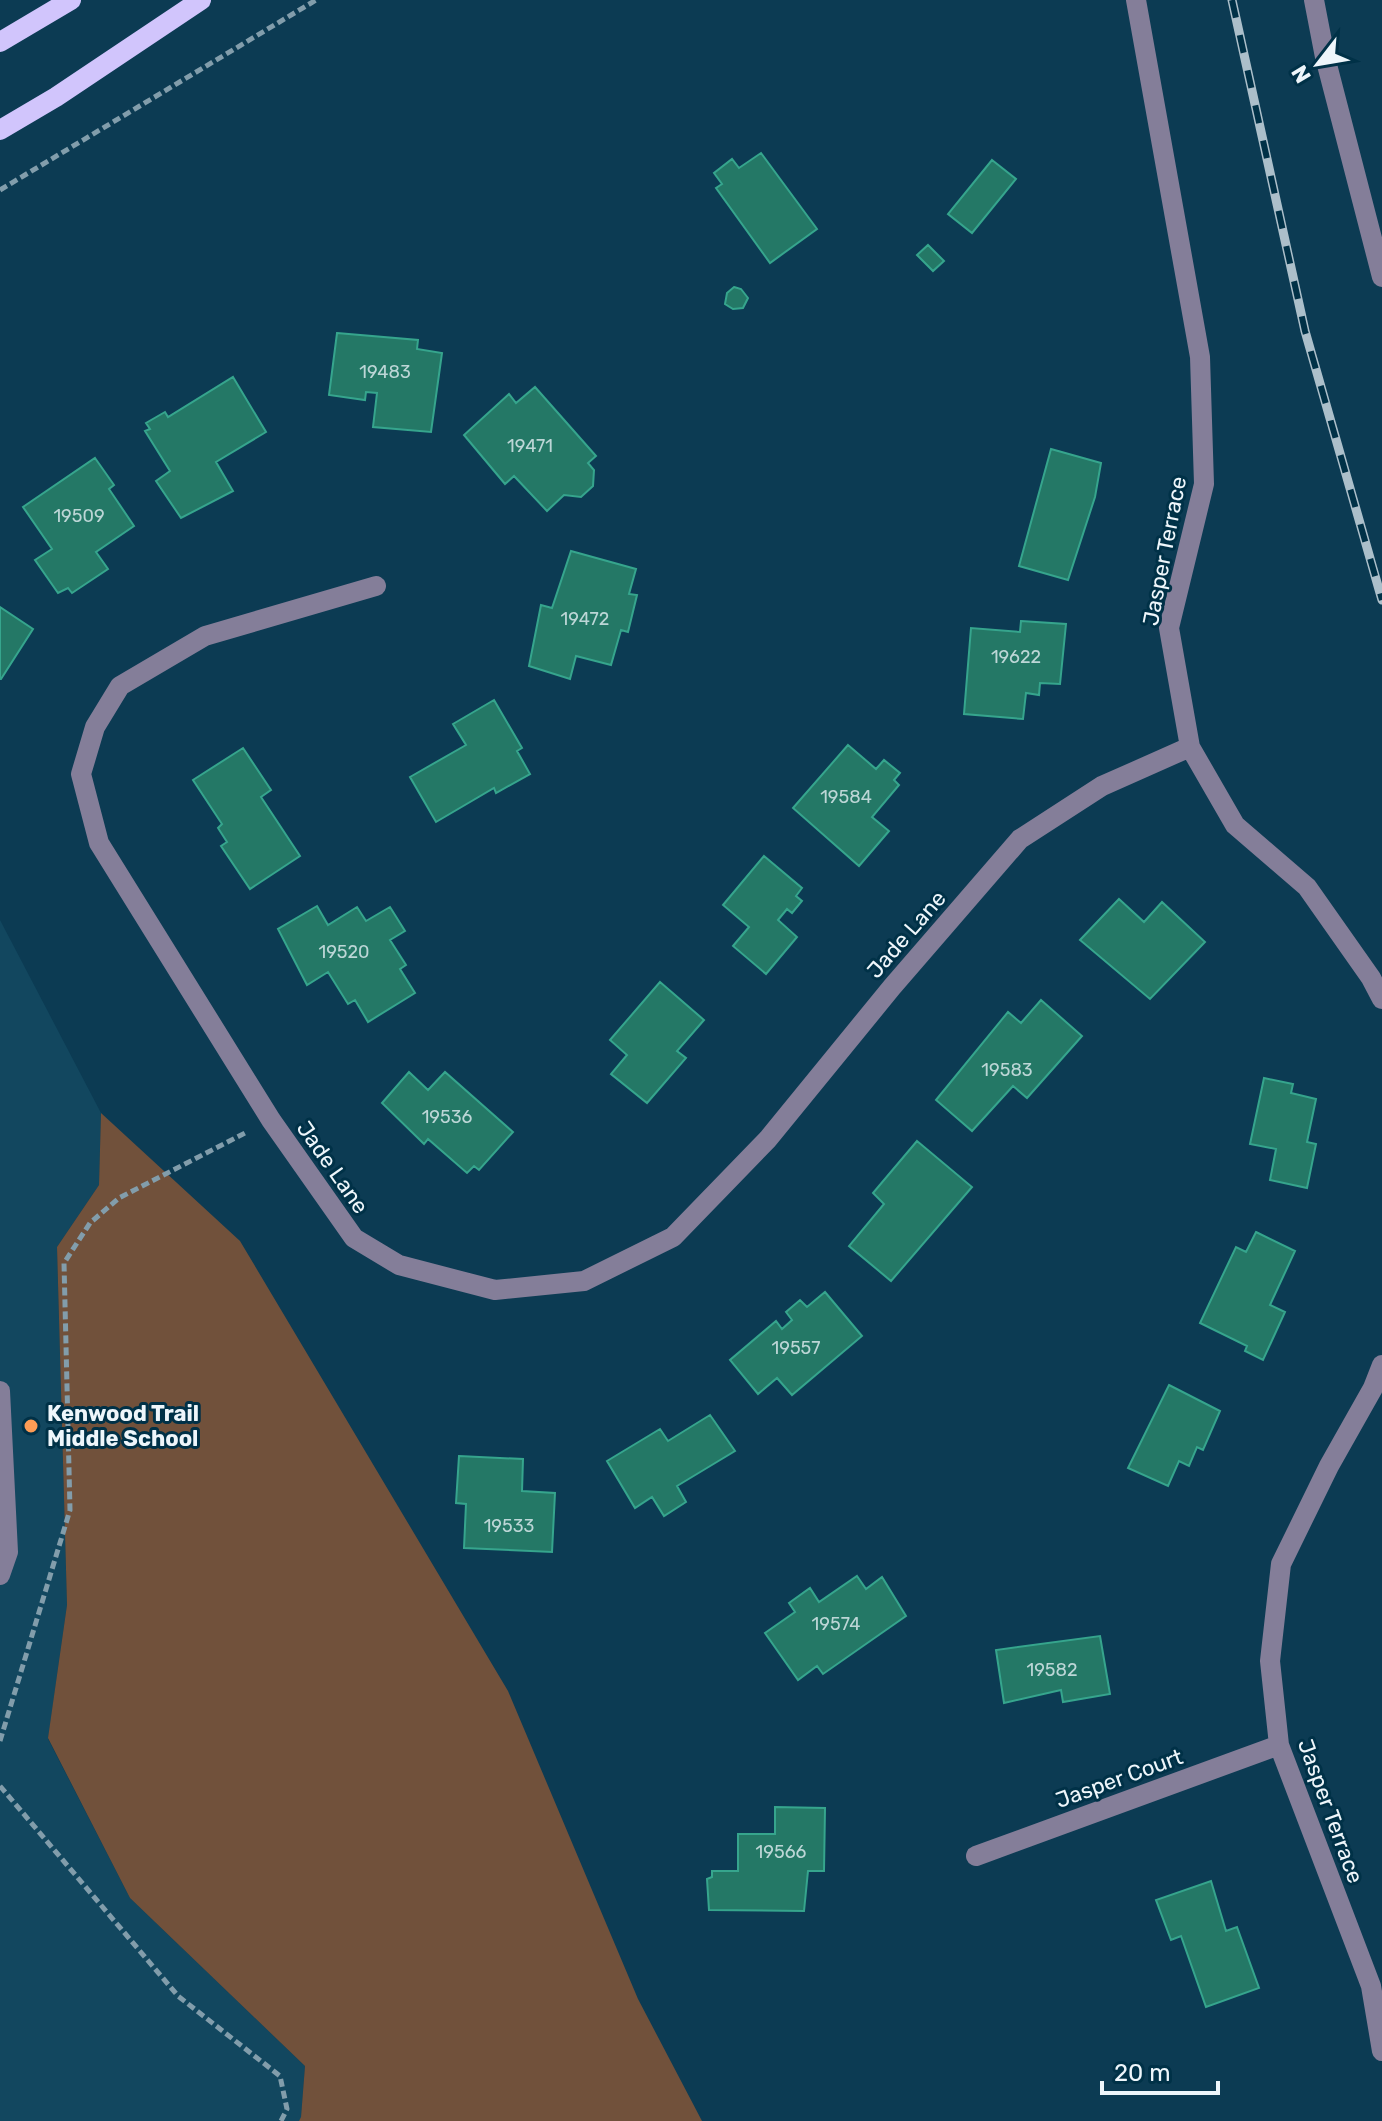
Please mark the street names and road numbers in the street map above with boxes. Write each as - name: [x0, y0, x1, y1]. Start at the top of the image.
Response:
- street label: Jasper Terrace: [1137, 474, 1192, 628]
- street label: Jade Lane: [861, 885, 952, 984]
- street label: Jade Lane: [291, 1116, 374, 1219]
- street label: Jasper Terrace: [1292, 1735, 1369, 1887]
- street label: Jasper Court: [1052, 1743, 1187, 1814]

